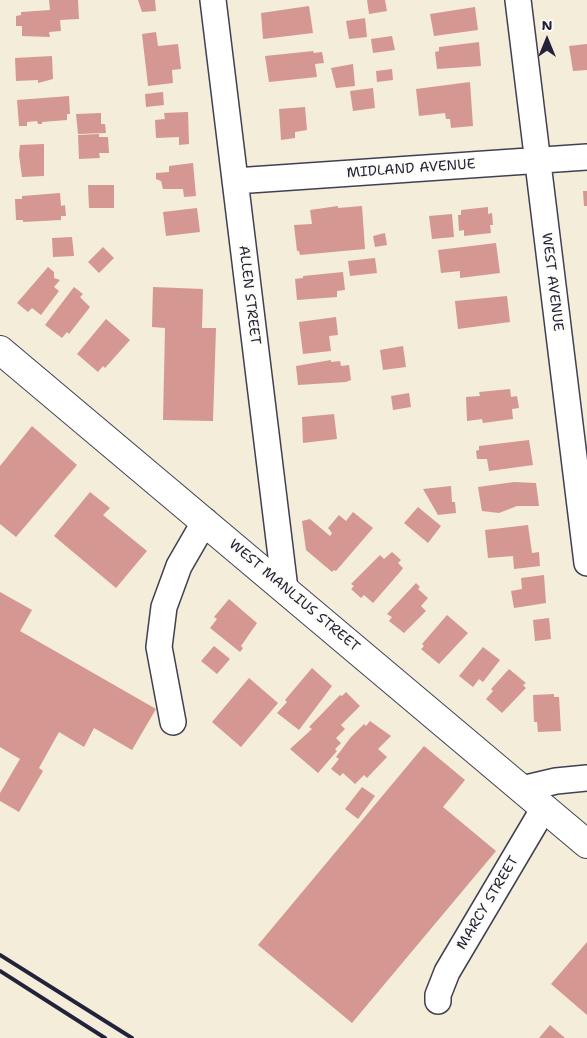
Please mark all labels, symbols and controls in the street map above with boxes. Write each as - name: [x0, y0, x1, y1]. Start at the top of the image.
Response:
- north arrow: [522, 15, 572, 65]
- text: N: [541, 16, 553, 34]
- street label: MIDLAND AVENUE: [346, 156, 476, 182]
- street label: WEST AVENUE: [538, 232, 566, 332]
- street label: ALLEN STREET: [235, 244, 263, 346]
- street label: WEST MANLIUS STREET: [225, 536, 363, 656]
- street label: MARCY STREET: [453, 853, 523, 953]

